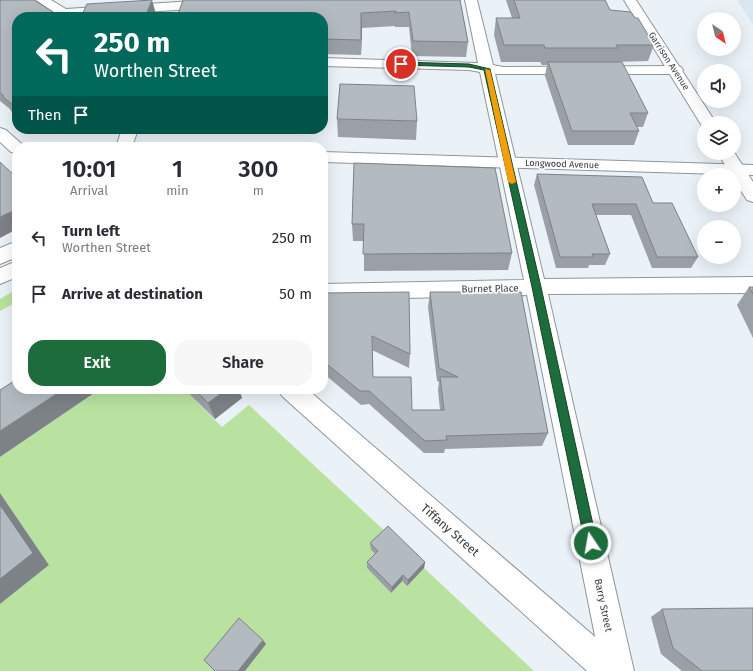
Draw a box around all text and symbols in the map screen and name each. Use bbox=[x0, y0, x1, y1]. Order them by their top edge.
north arrow bbox=[697, 12, 741, 56]
map controls bbox=[697, 12, 741, 264]
text: 250 m bbox=[94, 26, 170, 59]
icon: left bbox=[28, 28, 80, 80]
street label: Garrison Avenue bbox=[647, 30, 692, 92]
pin bbox=[384, 47, 418, 81]
icon: arrive bbox=[390, 53, 412, 75]
text: Worthen Street bbox=[94, 60, 217, 82]
button: sound bbox=[697, 64, 741, 108]
icon: arrive bbox=[70, 104, 92, 126]
text: Then bbox=[28, 106, 62, 124]
button: layers bbox=[697, 116, 741, 160]
text: 10:01 bbox=[62, 155, 117, 183]
text: 1 bbox=[172, 155, 183, 183]
text: 300 bbox=[238, 155, 278, 183]
street label: Longwood Avenue bbox=[525, 158, 599, 170]
button: + bbox=[697, 168, 741, 212]
text: Arrival bbox=[70, 183, 108, 198]
text: min bbox=[166, 183, 189, 198]
text: m bbox=[253, 183, 264, 198]
button: − bbox=[697, 220, 741, 264]
text: Turn left bbox=[62, 222, 120, 240]
icon: left bbox=[28, 227, 50, 249]
text: 250 m bbox=[272, 229, 312, 247]
text: Worthen Street bbox=[62, 240, 151, 255]
street label: Burnet Place bbox=[461, 282, 519, 295]
icon: arrive bbox=[28, 283, 50, 305]
text: Arrive at destination bbox=[62, 285, 203, 303]
text: 50 m bbox=[279, 285, 312, 303]
button: Exit bbox=[28, 340, 166, 386]
button: Share bbox=[174, 340, 312, 386]
street label: Tiffany Street bbox=[418, 501, 482, 559]
position arrow bbox=[570, 522, 612, 564]
street label: Barry Street bbox=[592, 578, 615, 633]

